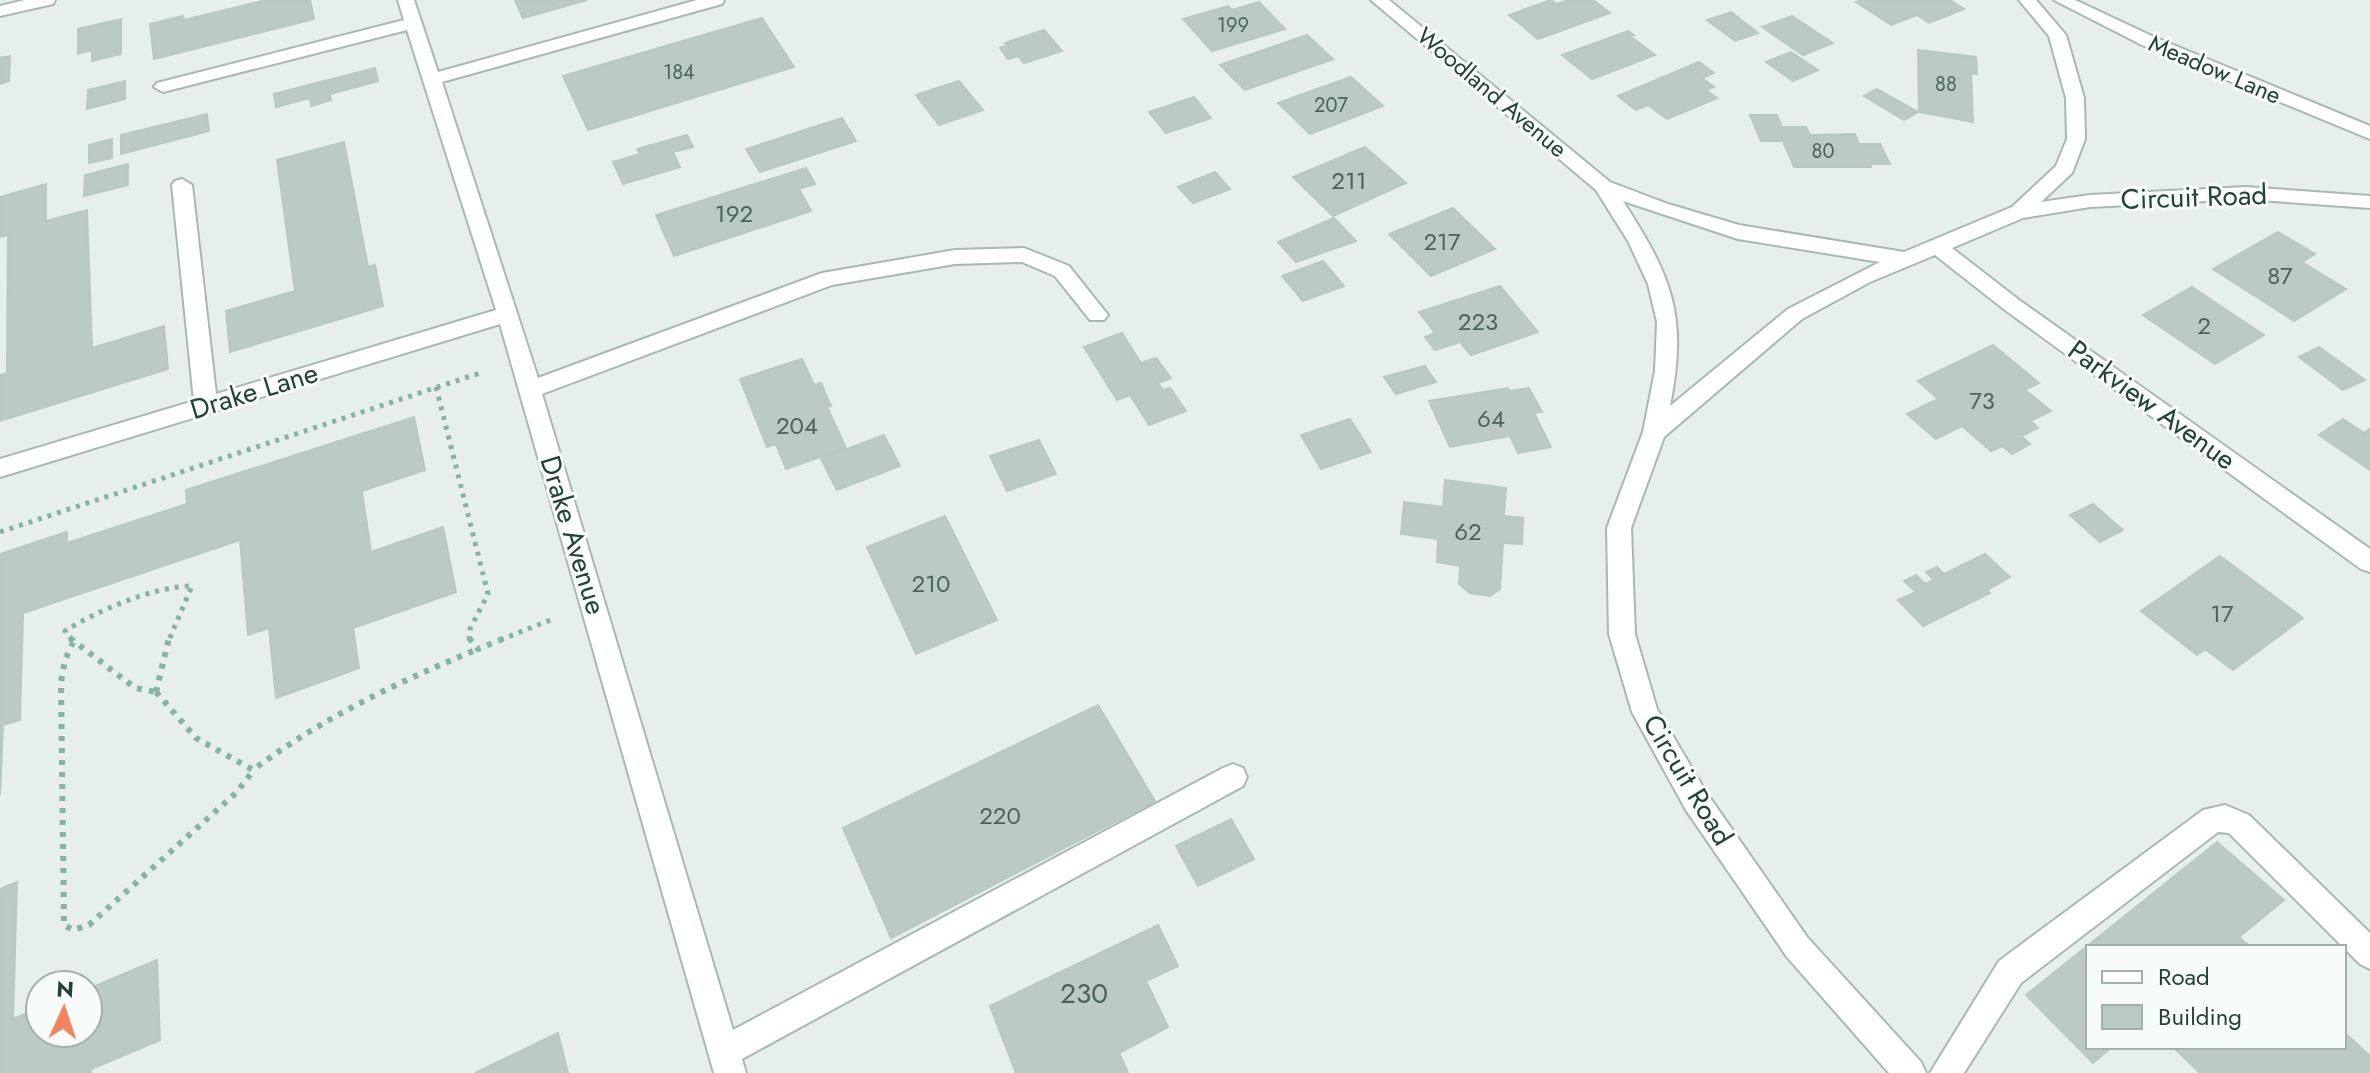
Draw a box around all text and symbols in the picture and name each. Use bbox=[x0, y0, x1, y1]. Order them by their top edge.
house number: 199 bbox=[1217, 11, 1249, 40]
street label: Woodland Avenue bbox=[1409, 18, 1575, 166]
street label: Meadow Lane bbox=[2143, 25, 2287, 113]
house number: 184 bbox=[663, 58, 695, 87]
house number: 88 bbox=[1935, 70, 1957, 99]
house number: 207 bbox=[1314, 91, 1348, 120]
house number: 80 bbox=[1812, 137, 1834, 166]
house number: 211 bbox=[1331, 163, 1367, 198]
street label: Circuit Road bbox=[2120, 174, 2268, 220]
house number: 192 bbox=[715, 196, 753, 231]
house number: 217 bbox=[1423, 224, 1461, 259]
house number: 87 bbox=[2267, 258, 2293, 293]
house number: 223 bbox=[1458, 304, 1498, 339]
house number: 2 bbox=[2197, 308, 2211, 343]
street label: Parkview Avenue bbox=[2060, 330, 2244, 480]
street label: Drake Lane bbox=[185, 352, 323, 430]
house number: 73 bbox=[1969, 383, 1995, 418]
house number: 64 bbox=[1477, 401, 1505, 436]
house number: 204 bbox=[776, 408, 818, 443]
street label: Drake Avenue bbox=[529, 451, 617, 619]
house number: 62 bbox=[1454, 514, 1482, 549]
house number: 210 bbox=[912, 566, 950, 601]
house number: 17 bbox=[2210, 596, 2234, 631]
street label: Circuit Road bbox=[1633, 707, 1743, 853]
house number: 220 bbox=[979, 798, 1021, 833]
legend bbox=[2086, 945, 2346, 1049]
text: Road bbox=[2158, 959, 2210, 994]
north arrow bbox=[24, 969, 104, 1049]
text: N bbox=[55, 973, 75, 1005]
house number: 230 bbox=[1060, 973, 1108, 1014]
text: Building bbox=[2158, 999, 2242, 1034]

